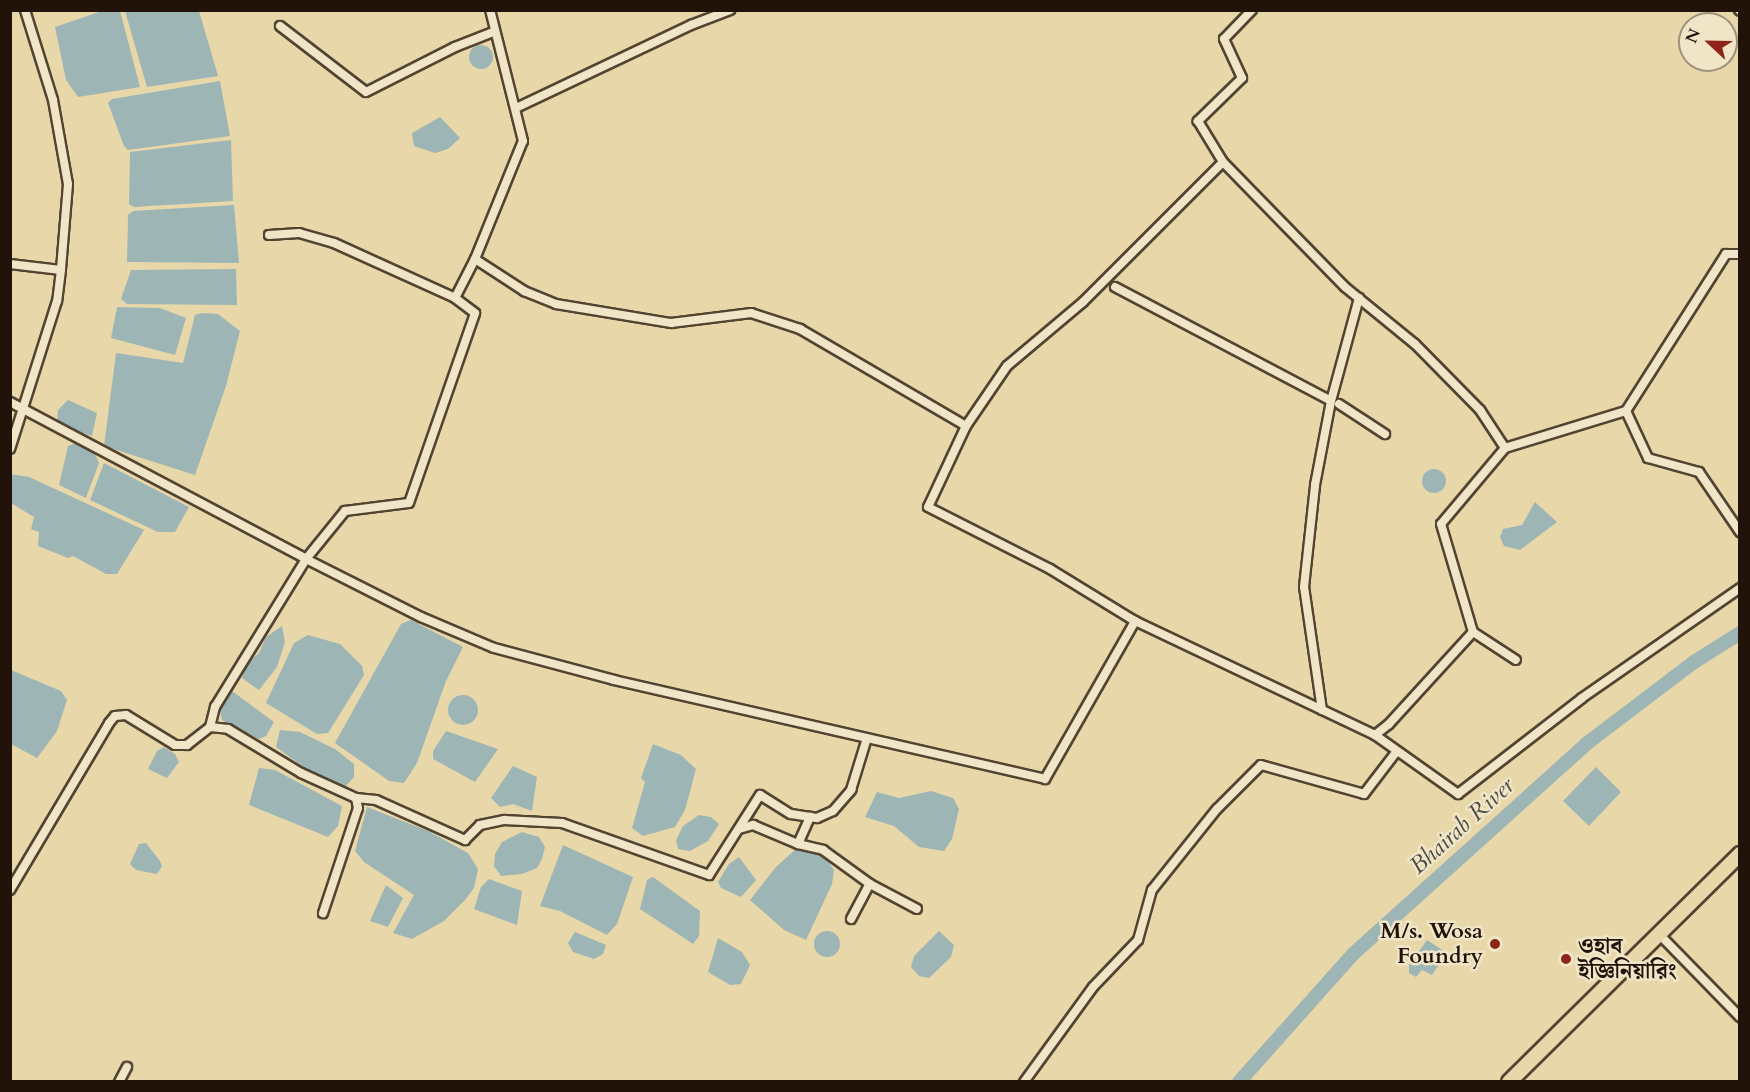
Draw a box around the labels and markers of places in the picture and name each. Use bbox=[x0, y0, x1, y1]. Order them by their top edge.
place label: M/s. Wosa Foundry bbox=[1380, 918, 1483, 969]
place label: ওহাব ইজ্ঞিনিয়ারিং bbox=[1578, 933, 1677, 984]
marker: M/s. Wosa Foundry bbox=[1488, 937, 1502, 951]
marker: ওহাব ইজ্ঞিনিয়ারিং bbox=[1559, 952, 1573, 966]

